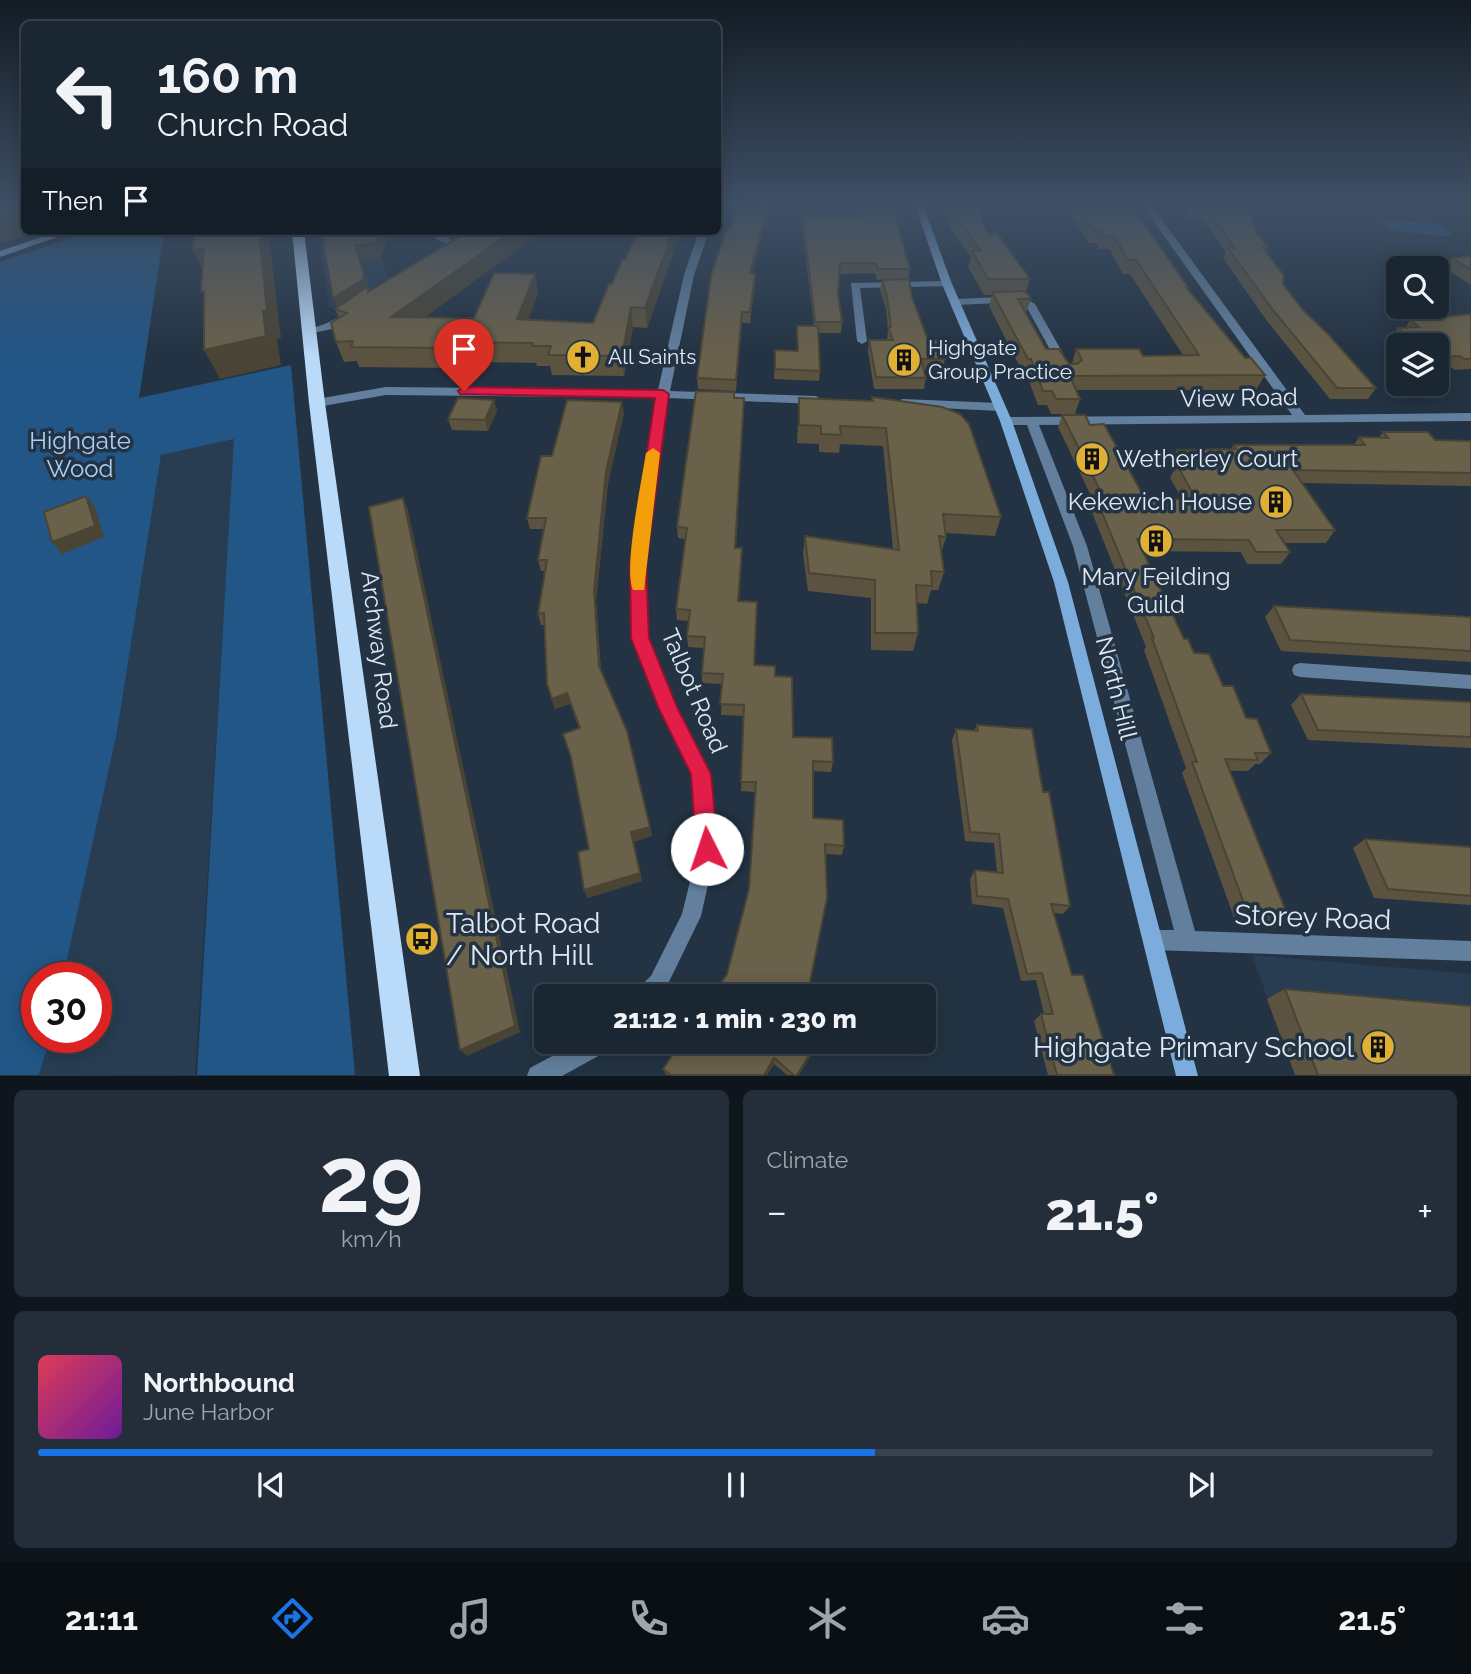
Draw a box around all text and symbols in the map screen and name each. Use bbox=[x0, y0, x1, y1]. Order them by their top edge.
text: 160 m bbox=[157, 47, 298, 104]
icon: left bbox=[42, 49, 133, 140]
text: Church Road bbox=[157, 106, 348, 143]
icon: arrive bbox=[117, 182, 155, 220]
text: Then bbox=[42, 186, 103, 216]
map controls bbox=[1386, 256, 1449, 396]
button: search bbox=[1386, 256, 1449, 319]
pin bbox=[434, 319, 494, 391]
icon: arrive bbox=[445, 330, 483, 368]
button: layers bbox=[1386, 333, 1449, 396]
place label: Highgate Group Practice bbox=[928, 335, 1072, 384]
church icon: All Saints bbox=[564, 338, 602, 376]
building icon: Highgate Group Practice bbox=[885, 341, 923, 379]
place label: All Saints bbox=[608, 344, 696, 369]
street label: View Road bbox=[1180, 382, 1298, 413]
park label: Highgate Wood bbox=[29, 426, 131, 483]
building icon: Wetherley Court bbox=[1073, 440, 1111, 478]
place label: Wetherley Court bbox=[1116, 444, 1298, 473]
building icon: Kekewich House bbox=[1257, 483, 1295, 521]
place label: Kekewich House bbox=[1068, 487, 1252, 516]
building icon: Mary Feilding Guild bbox=[1137, 522, 1175, 560]
place label: Mary Feilding Guild bbox=[1081, 562, 1231, 619]
street label: Archway Road bbox=[355, 569, 404, 731]
street label: Talbot Road bbox=[655, 624, 734, 757]
street label: North Hill bbox=[1090, 633, 1143, 743]
position arrow bbox=[670, 812, 744, 886]
street label: Storey Road bbox=[1234, 898, 1392, 937]
place label: Talbot Road / North Hill bbox=[446, 907, 600, 972]
bus stop icon: Talbot Road / North Hill bbox=[403, 920, 441, 958]
speed limit sign: 30 bbox=[21, 962, 112, 1053]
text: 21:12 · 1 min · 230 m bbox=[613, 1004, 857, 1034]
building icon: Highgate Primary School bbox=[1359, 1028, 1397, 1066]
place label: Highgate Primary School bbox=[1033, 1031, 1354, 1064]
text: 29 bbox=[319, 1126, 424, 1233]
text: Climate bbox=[767, 1146, 848, 1173]
text: 21.5° bbox=[1045, 1181, 1159, 1242]
text: − bbox=[767, 1189, 787, 1234]
text: + bbox=[1417, 1189, 1433, 1234]
text: km/h bbox=[341, 1225, 402, 1252]
text: Northbound bbox=[143, 1368, 295, 1398]
text: June Harbor bbox=[143, 1398, 274, 1425]
icon: previous bbox=[252, 1466, 290, 1504]
icon: pause bbox=[717, 1466, 755, 1504]
icon: next bbox=[1182, 1466, 1220, 1504]
icon: directions bbox=[268, 1594, 317, 1643]
icon: music bbox=[446, 1594, 495, 1643]
icon: phone bbox=[624, 1594, 673, 1643]
icon: climate bbox=[803, 1594, 852, 1643]
icon: car bbox=[981, 1594, 1030, 1643]
icon: filters bbox=[1160, 1594, 1209, 1643]
text: 21:11 bbox=[65, 1600, 138, 1637]
text: 21.5° bbox=[1338, 1600, 1406, 1637]

